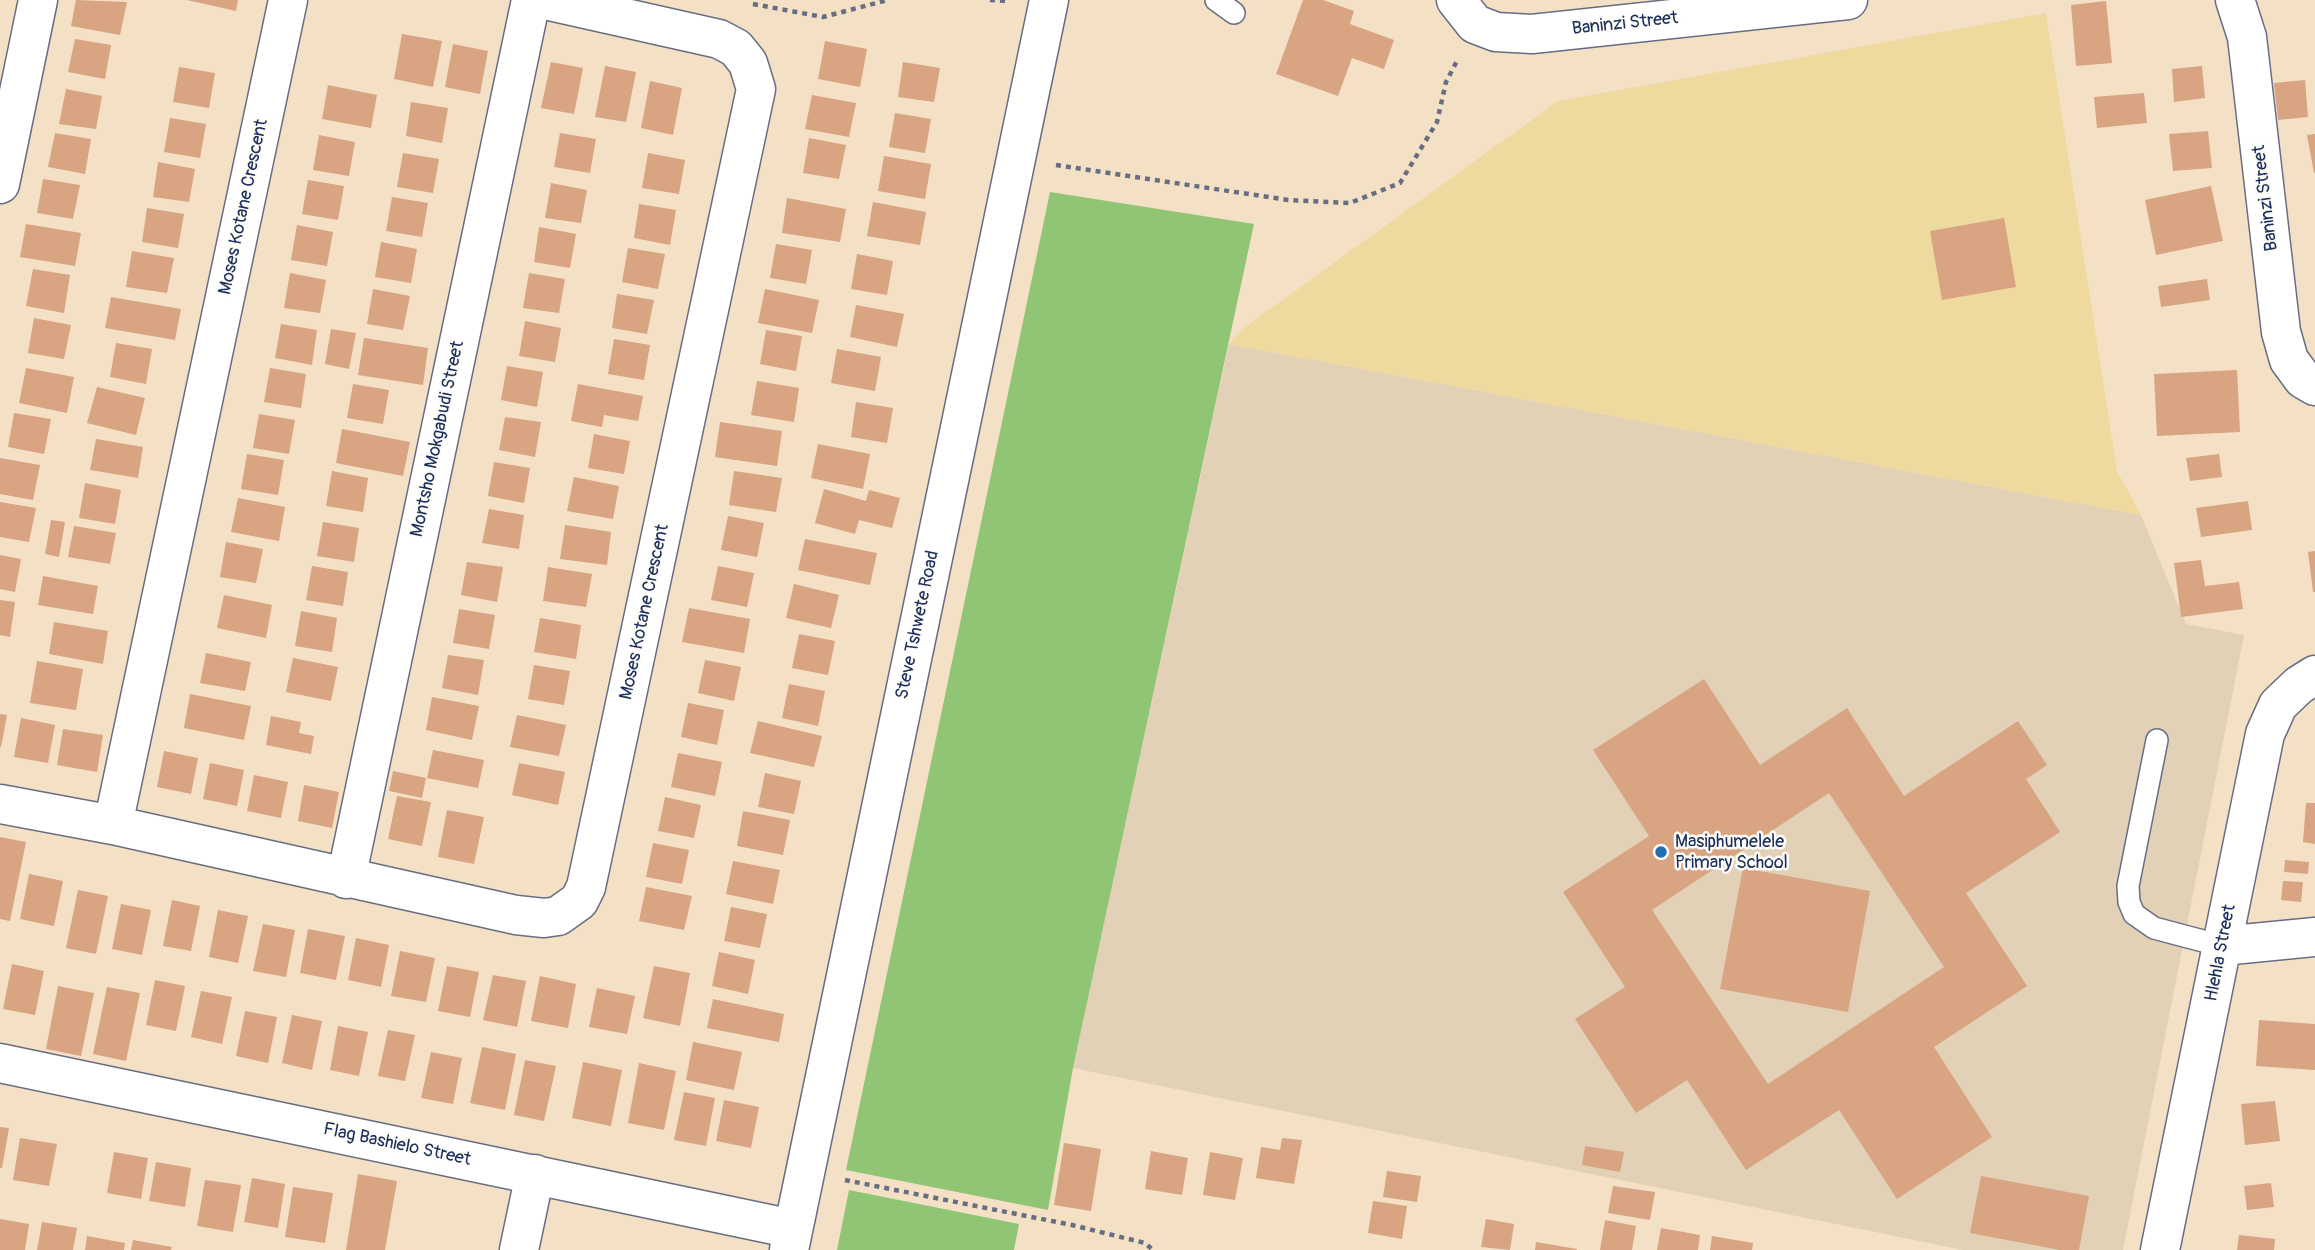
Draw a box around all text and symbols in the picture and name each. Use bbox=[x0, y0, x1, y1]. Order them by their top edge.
street label: Baninzi Street bbox=[1571, 8, 1679, 40]
street label: Moses Kotane Crescent bbox=[215, 117, 273, 297]
street label: Baninzi Street bbox=[2249, 144, 2283, 252]
street label: Montsho Mokgabudi Street bbox=[407, 339, 469, 539]
street label: Moses Kotane Crescent bbox=[616, 522, 674, 702]
street label: Steve Tshwete Road bbox=[892, 549, 944, 701]
place label: Masiphumelele Primary School bbox=[1675, 831, 1788, 874]
marker: Masiphumelele Primary School bbox=[1653, 844, 1669, 860]
street label: Hlehla Street bbox=[2201, 903, 2241, 1003]
street label: Flag Bashielo Street bbox=[321, 1119, 473, 1171]

